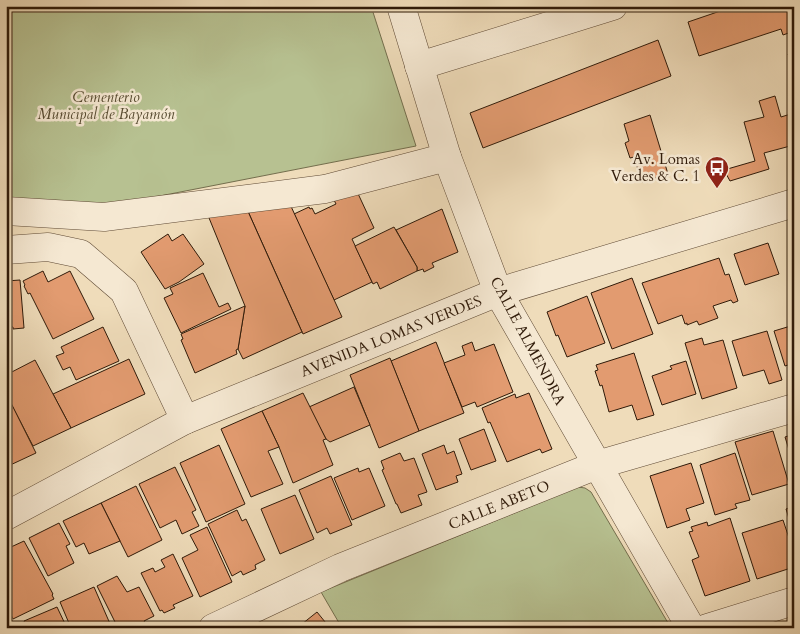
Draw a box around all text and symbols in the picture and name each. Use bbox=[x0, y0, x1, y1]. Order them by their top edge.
park label: Cementerio Municipal de Bayamón bbox=[37, 87, 175, 124]
place label: Av. Lomas Verdes & C. 1 bbox=[611, 149, 700, 186]
bus stop icon: Av. Lomas Verdes & C. 1 bbox=[704, 155, 730, 189]
street label: CALLE ALMENDRA bbox=[486, 273, 570, 409]
street label: AVENIDA LOMAS VERDES bbox=[297, 290, 485, 382]
street label: CALLE ABETO bbox=[445, 476, 553, 534]

